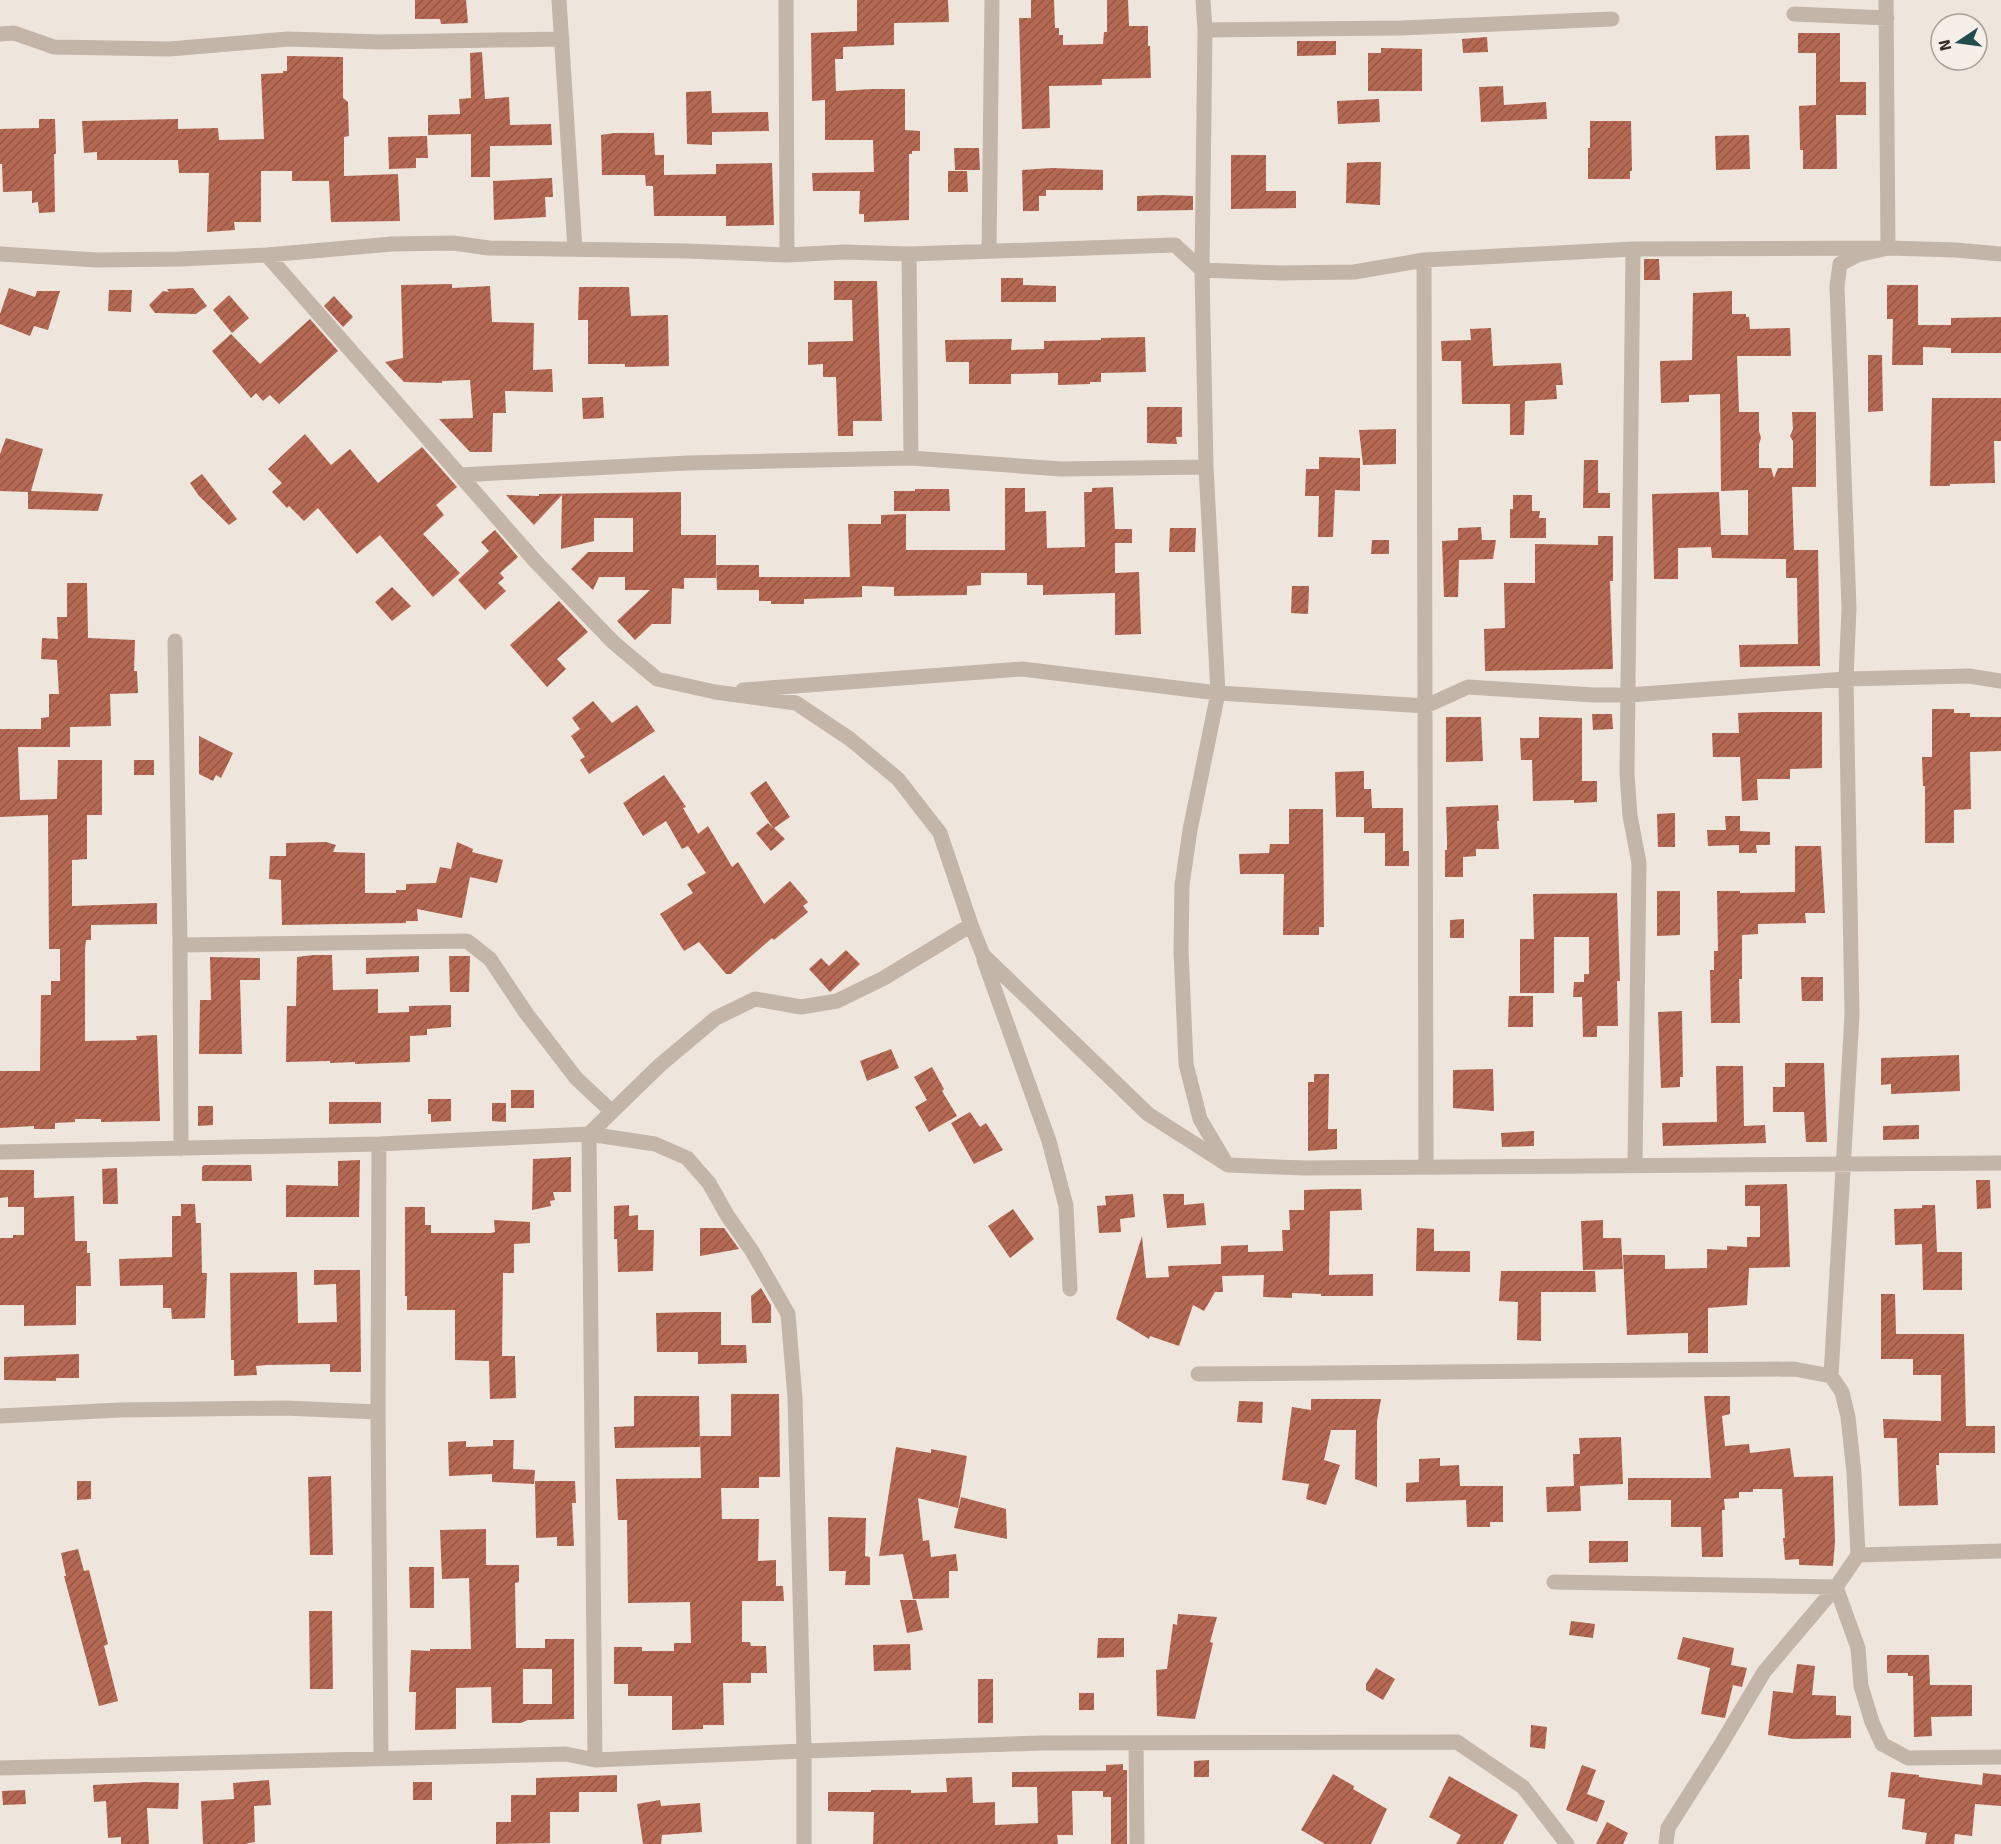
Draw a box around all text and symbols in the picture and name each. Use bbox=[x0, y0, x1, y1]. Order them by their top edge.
north arrow bbox=[1929, 12, 1989, 72]
text: N bbox=[1934, 37, 1956, 53]

